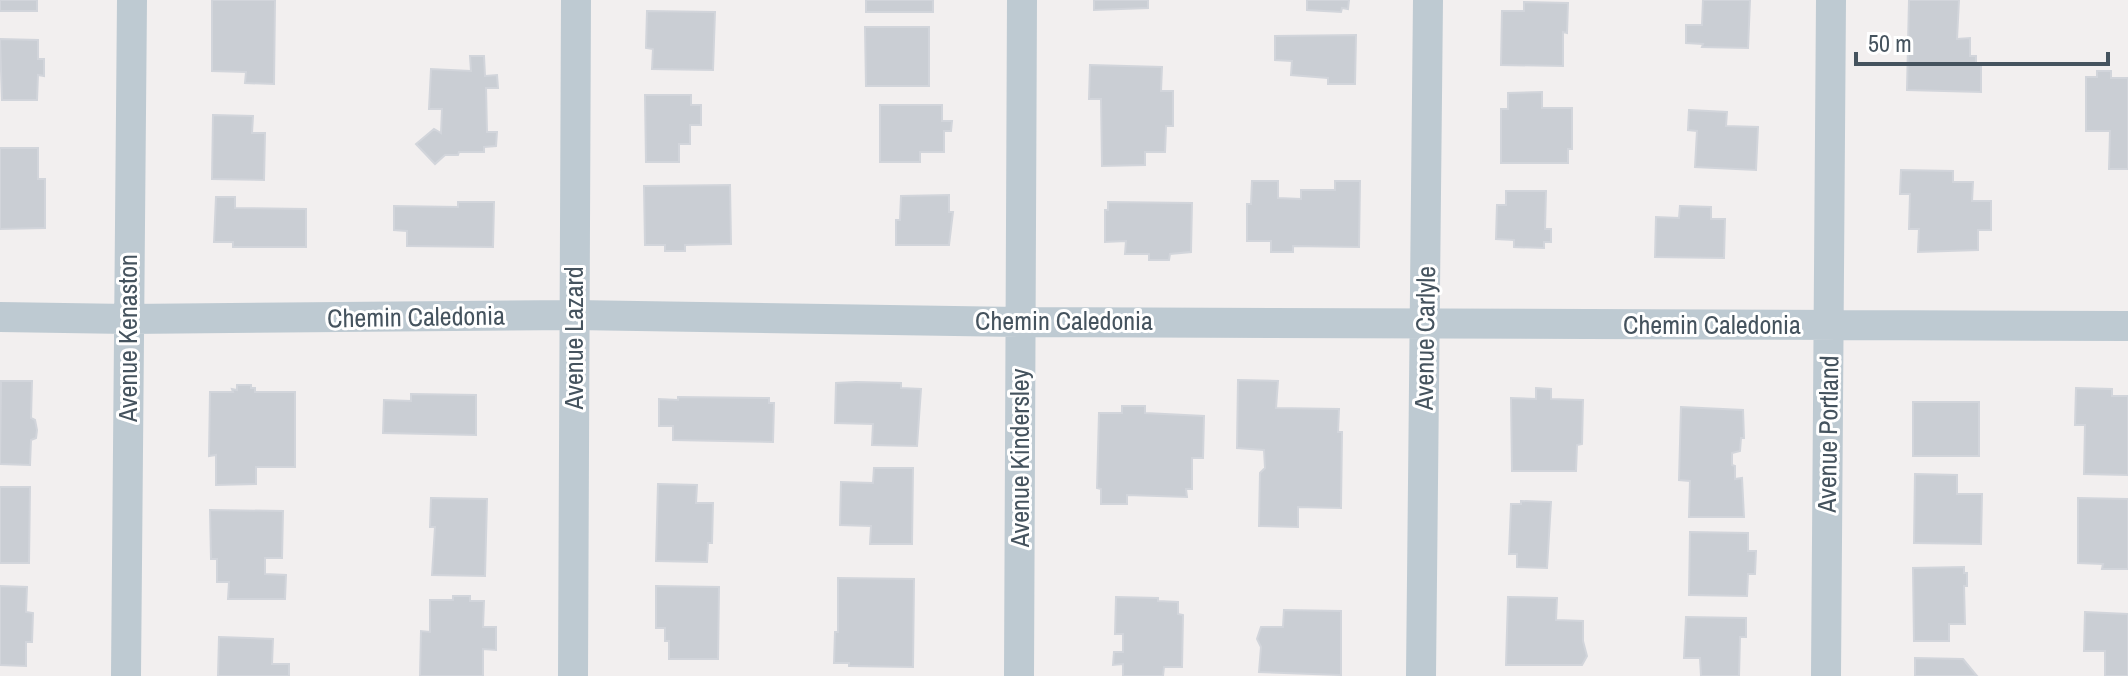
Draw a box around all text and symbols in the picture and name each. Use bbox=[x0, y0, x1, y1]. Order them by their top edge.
scale bar bbox=[1856, 16, 2108, 66]
text: 50 m bbox=[1868, 27, 1912, 59]
street label: Avenue Kenaston bbox=[110, 254, 145, 423]
street label: Avenue Lazard bbox=[556, 266, 591, 411]
street label: Avenue Carlyle bbox=[1406, 266, 1443, 411]
street label: Chemin Caledonia bbox=[327, 297, 505, 336]
street label: Chemin Caledonia bbox=[975, 303, 1153, 338]
street label: Chemin Caledonia bbox=[1623, 307, 1801, 342]
street label: Avenue Portland bbox=[1809, 355, 1846, 514]
street label: Avenue Kindersley bbox=[1002, 368, 1037, 548]

